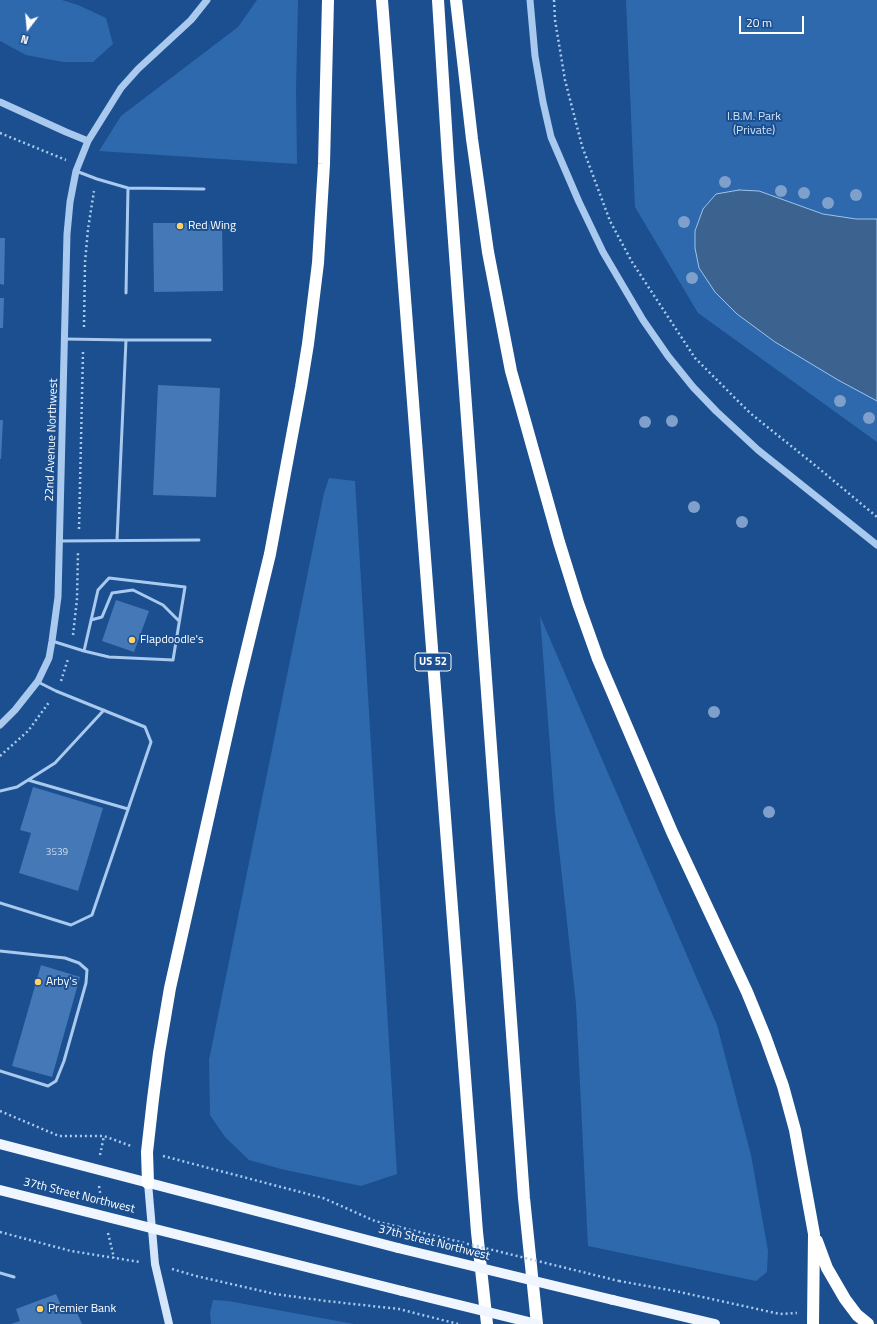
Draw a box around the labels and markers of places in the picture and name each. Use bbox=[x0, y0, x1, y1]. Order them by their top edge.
place label: Red Wing bbox=[188, 219, 236, 233]
marker: Red Wing bbox=[175, 221, 185, 231]
place label: Flapdoodle's bbox=[140, 633, 203, 647]
marker: Flapdoodle's bbox=[127, 635, 137, 645]
place label: Arby's bbox=[46, 975, 77, 989]
marker: Arby's bbox=[33, 977, 43, 987]
place label: Premier Bank bbox=[48, 1302, 116, 1316]
marker: Premier Bank bbox=[35, 1304, 45, 1314]

